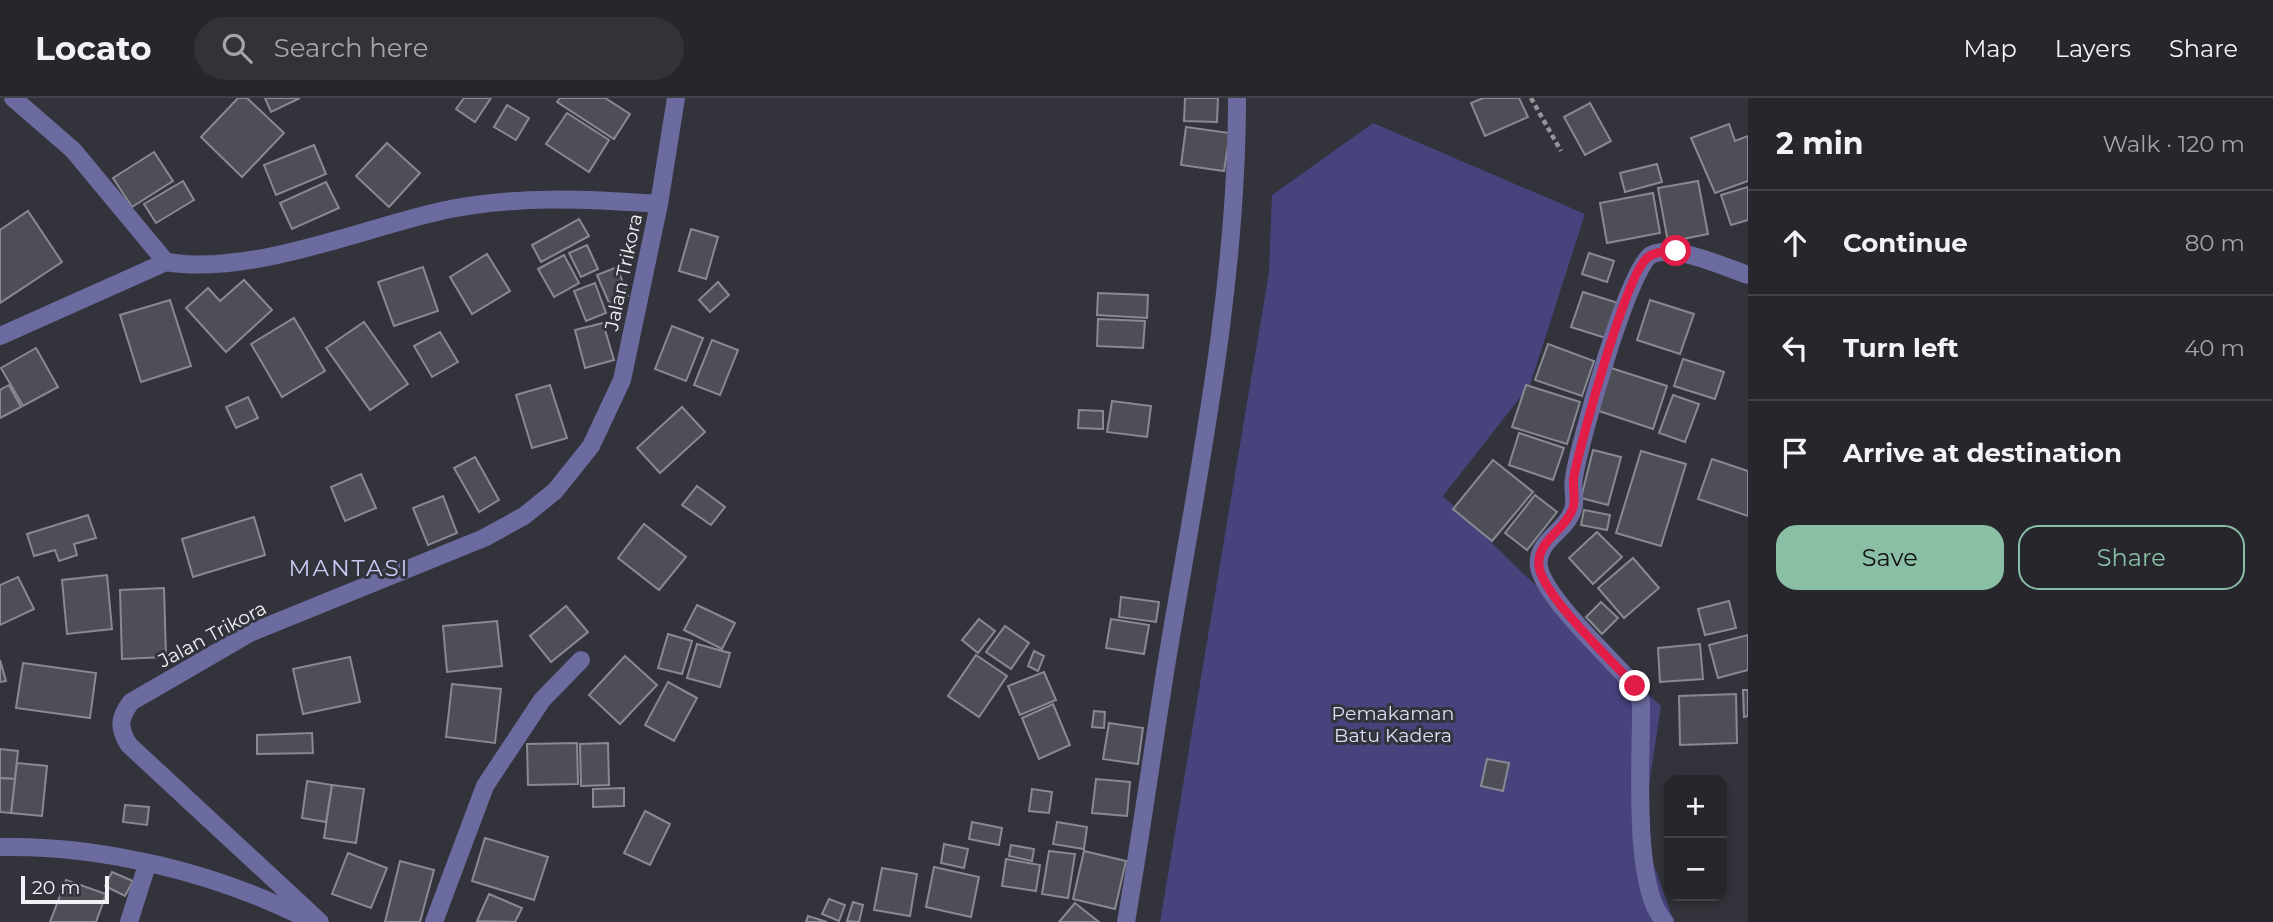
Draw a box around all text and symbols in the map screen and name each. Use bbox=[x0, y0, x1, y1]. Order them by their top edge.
search box bbox=[194, 17, 684, 80]
text: Locato bbox=[35, 28, 152, 68]
icon: search bbox=[218, 29, 256, 67]
text: Search here bbox=[274, 32, 428, 64]
text: Map bbox=[1963, 34, 2017, 63]
text: Layers bbox=[2055, 34, 2131, 63]
text: Share bbox=[2169, 34, 2238, 63]
text: 2 min bbox=[1776, 125, 1863, 162]
text: Walk · 120 m bbox=[2102, 130, 2245, 158]
street label: Jalan Trikora bbox=[600, 211, 647, 334]
icon: ahead bbox=[1776, 224, 1814, 262]
text: Continue bbox=[1843, 227, 1968, 259]
text: 80 m bbox=[2185, 229, 2245, 257]
route start bbox=[1660, 235, 1691, 266]
icon: left bbox=[1776, 329, 1814, 367]
text: Turn left bbox=[1843, 332, 1959, 364]
text: 40 m bbox=[2184, 334, 2245, 362]
icon: arrive bbox=[1776, 434, 1814, 472]
text: Arrive at destination bbox=[1843, 437, 2122, 469]
button: Save bbox=[1776, 525, 2004, 590]
button: Share bbox=[2018, 525, 2245, 590]
district label: MANTASI bbox=[288, 554, 410, 582]
street label: Jalan Trikora bbox=[153, 596, 270, 673]
route end bbox=[1619, 670, 1650, 701]
park label: Pemakaman Batu Kadera bbox=[1332, 702, 1454, 747]
map controls bbox=[1664, 775, 1727, 901]
button: + bbox=[1664, 775, 1727, 838]
button: − bbox=[1664, 838, 1727, 901]
scale bar bbox=[21, 873, 108, 905]
text: 20 m bbox=[32, 876, 80, 899]

